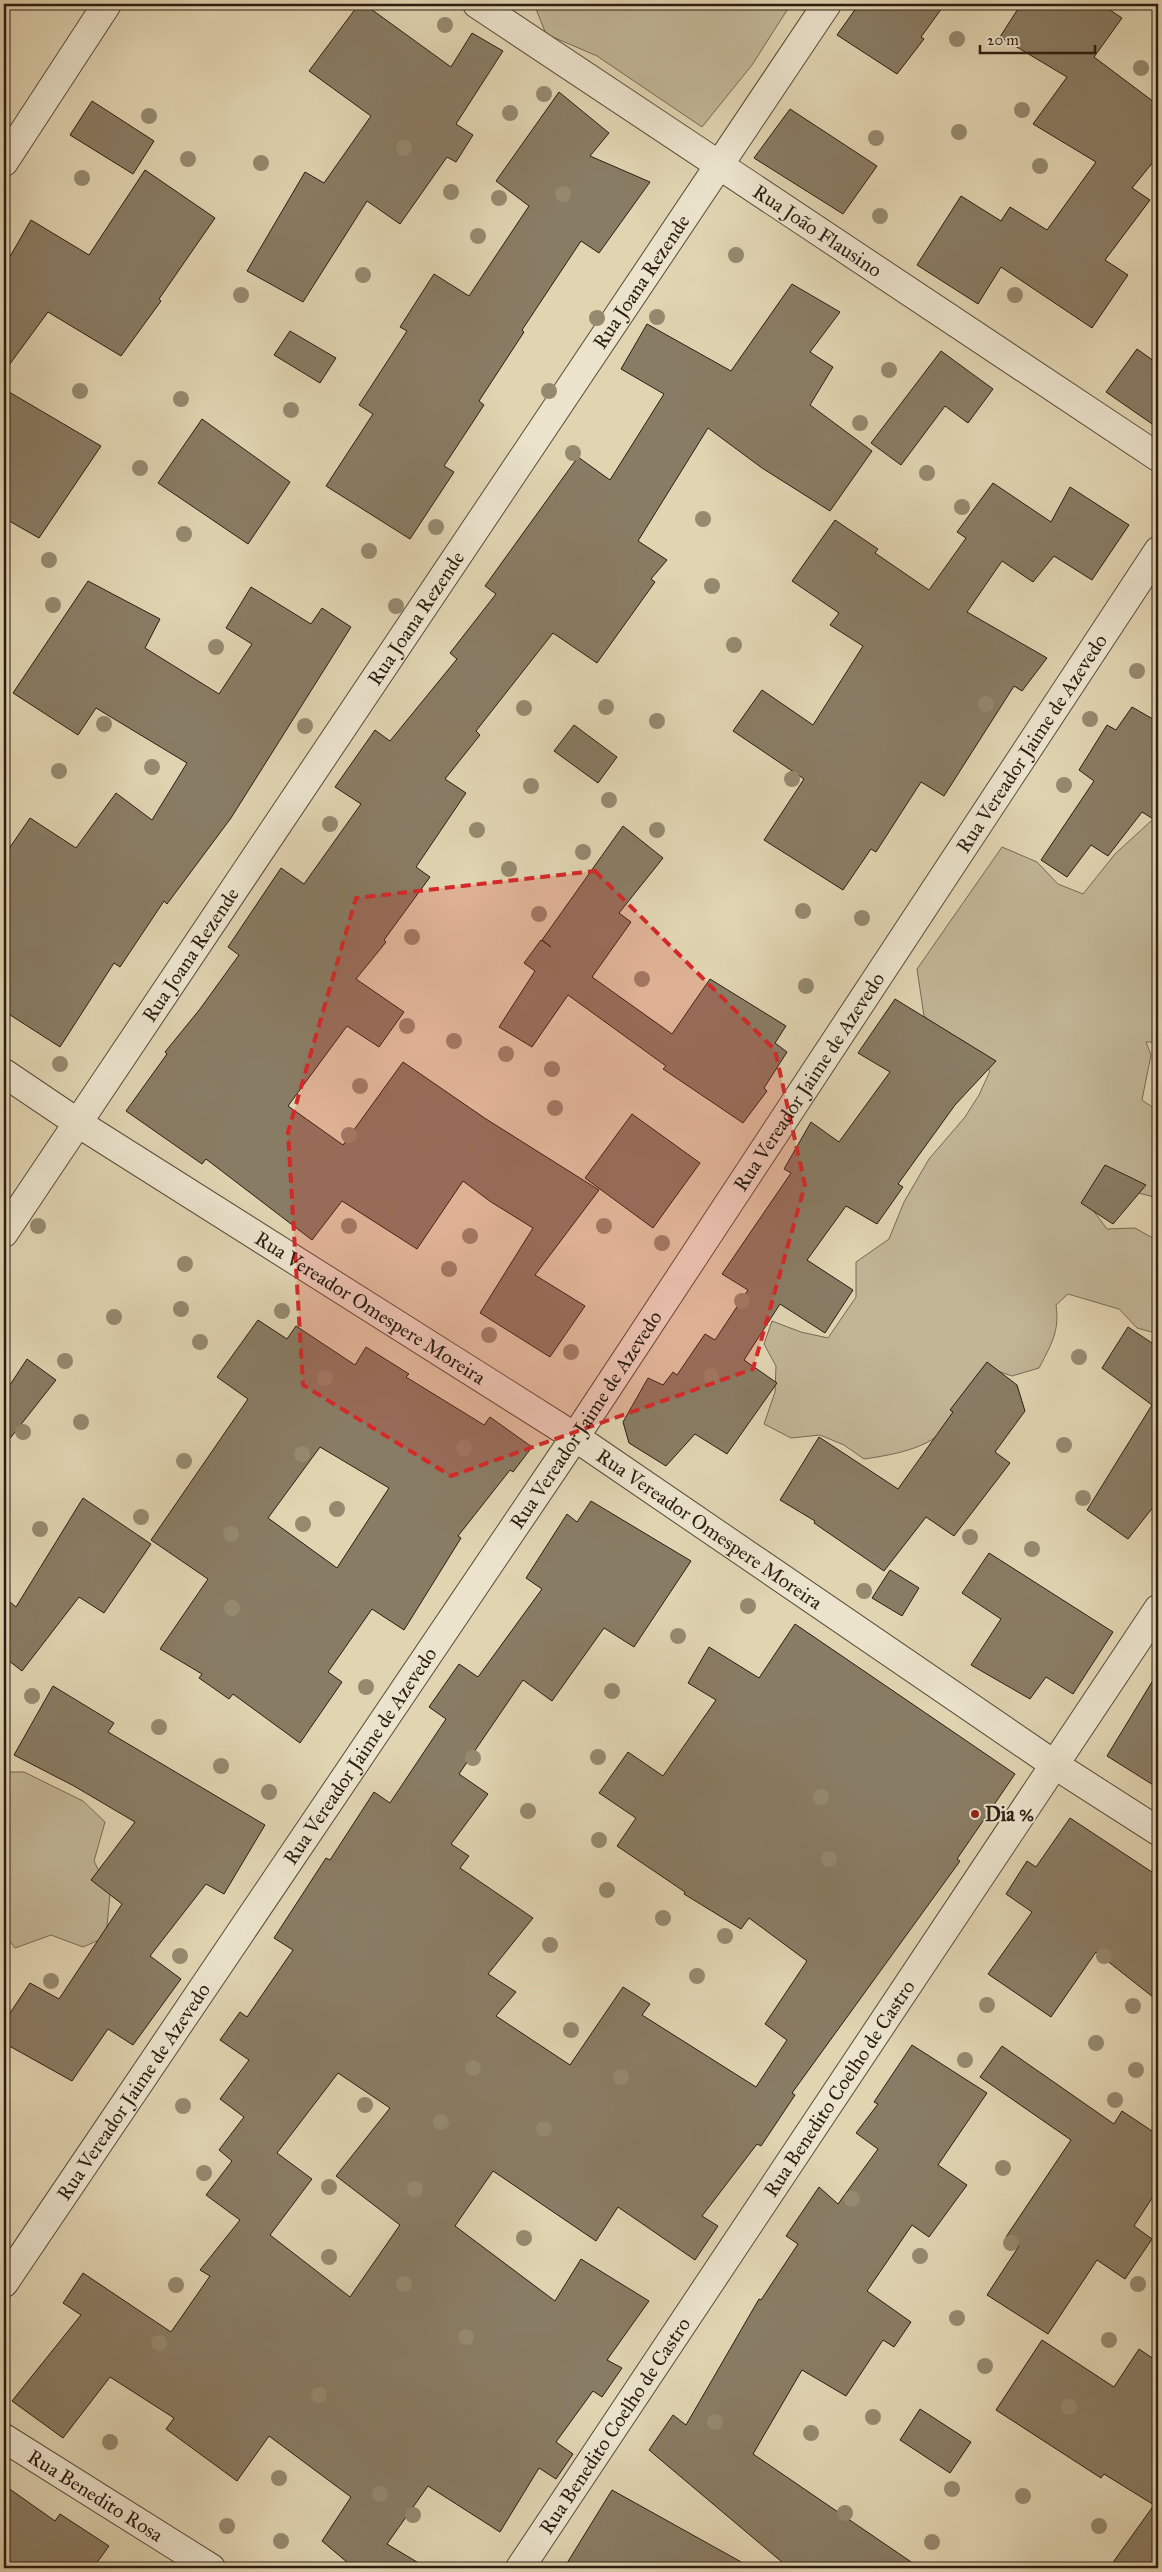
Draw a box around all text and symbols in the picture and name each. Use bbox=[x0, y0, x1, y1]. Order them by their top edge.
scale bar bbox=[980, 22, 1094, 54]
text: 20 m bbox=[987, 31, 1019, 49]
street label: Rua João Flausino bbox=[749, 179, 887, 282]
street label: Rua Joana Rezende bbox=[588, 210, 695, 353]
street label: Rua Joana Rezende bbox=[362, 546, 469, 690]
street label: Rua Vereador Jaime de Azevedo bbox=[951, 629, 1112, 857]
street label: Rua Joana Rezende bbox=[137, 883, 244, 1026]
street label: Rua Vereador Jaime de Azevedo bbox=[728, 968, 889, 1196]
street label: Rua Vereador Omespere Moreira bbox=[251, 1226, 490, 1390]
street label: Rua Vereador Jaime de Azevedo bbox=[505, 1306, 667, 1533]
street label: Rua Vereador Omespere Moreira bbox=[592, 1443, 827, 1615]
street label: Rua Vereador Jaime de Azevedo bbox=[278, 1643, 442, 1869]
place label: Dia % bbox=[985, 1802, 1034, 1826]
marker: Dia % bbox=[969, 1808, 981, 1820]
street label: Rua Benedito Coelho de Castro bbox=[758, 1976, 920, 2201]
street label: Rua Vereador Jaime de Azevedo bbox=[51, 1978, 215, 2205]
street label: Rua Benedito Coelho de Castro bbox=[534, 2313, 695, 2539]
street label: Rua Benedito Rosa bbox=[23, 2444, 168, 2547]

